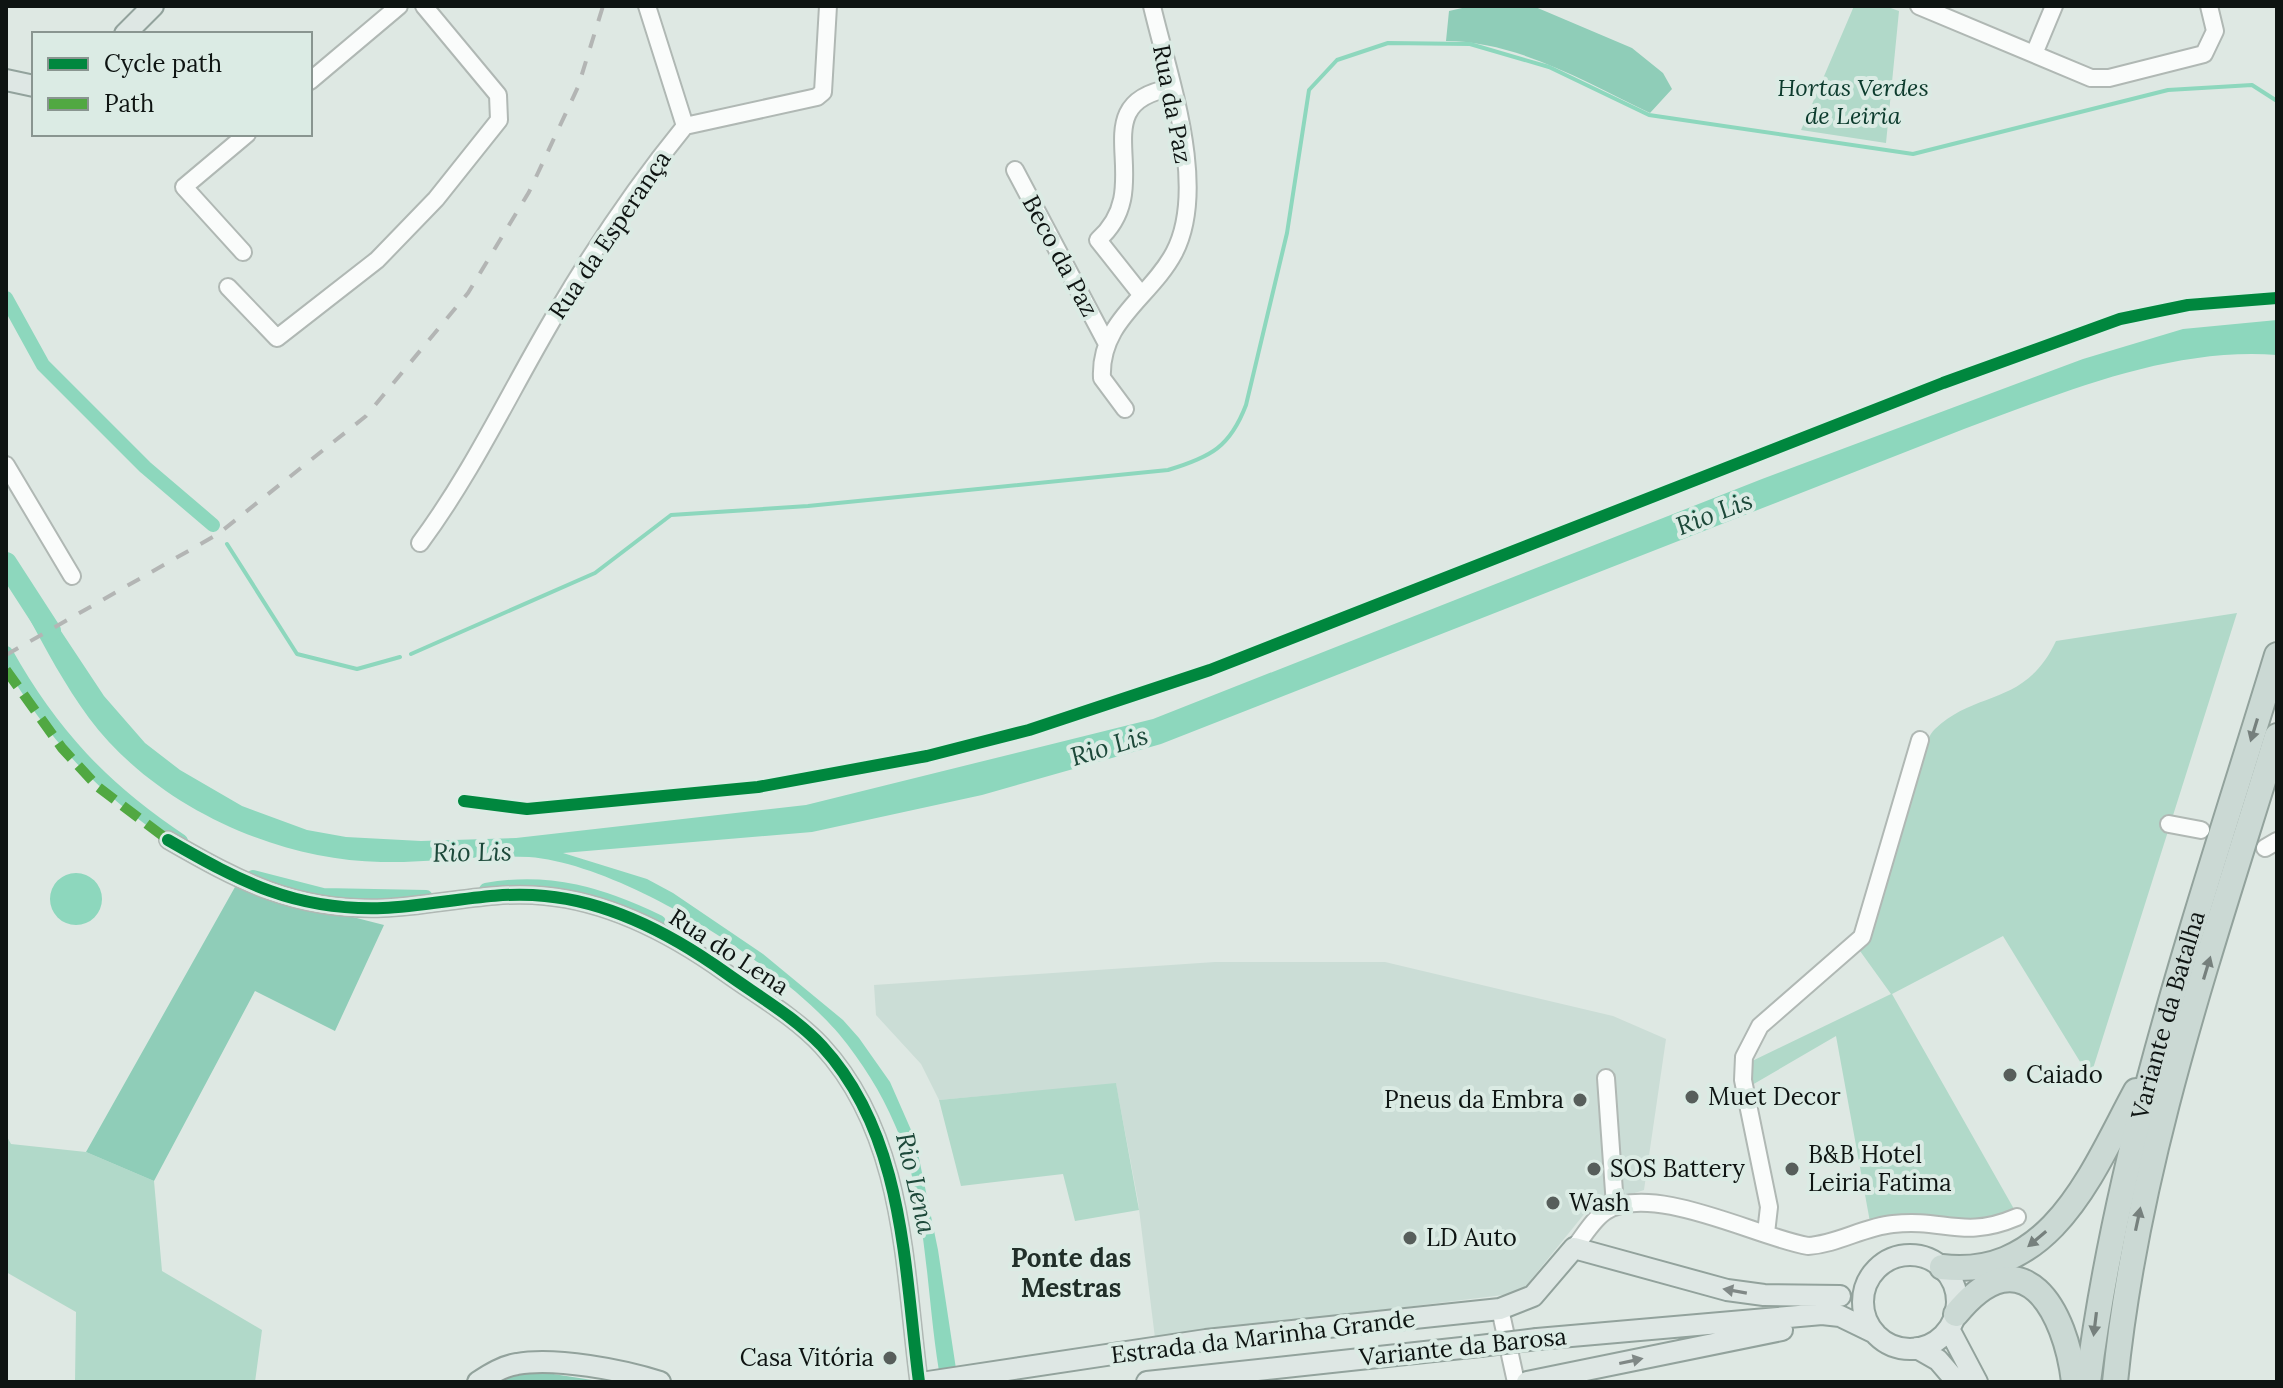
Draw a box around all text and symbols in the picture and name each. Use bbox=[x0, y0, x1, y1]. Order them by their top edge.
legend bbox=[32, 32, 312, 136]
street label: Rua da Paz bbox=[1146, 42, 1199, 166]
text: Cycle path bbox=[104, 48, 222, 79]
park label: Hortas Verdes de Leiria bbox=[1777, 72, 1929, 131]
text: Path bbox=[104, 88, 154, 119]
street label: Rua da Esperança bbox=[542, 144, 677, 325]
street label: Beco da Paz bbox=[1016, 190, 1105, 322]
water label: Rio Lis bbox=[1671, 483, 1757, 542]
water label: Rio Lis bbox=[1066, 718, 1152, 773]
one-way arrow bbox=[2247, 718, 2260, 742]
water label: Rio Lis bbox=[432, 834, 512, 869]
street label: Rua do Lena bbox=[664, 901, 795, 1002]
street label: Variante da Batalha bbox=[2123, 907, 2212, 1123]
one-way arrow bbox=[2201, 956, 2214, 980]
place label: Caiado bbox=[2026, 1059, 2103, 1090]
marker: Caiado bbox=[2001, 1066, 2019, 1084]
place label: Muet Decor bbox=[1708, 1081, 1841, 1112]
place label: Pneus da Embra bbox=[1384, 1084, 1564, 1115]
marker: Muet Decor bbox=[1683, 1088, 1701, 1106]
marker: Pneus da Embra bbox=[1571, 1091, 1589, 1109]
water label: Rio Lena bbox=[889, 1129, 944, 1237]
place label: B&B Hotel Leiria Fatima bbox=[1808, 1139, 1952, 1198]
place label: SOS Battery bbox=[1610, 1153, 1745, 1184]
marker: SOS Battery bbox=[1585, 1160, 1603, 1178]
marker: B&B Hotel Leiria Fatima bbox=[1783, 1160, 1801, 1178]
place label: Wash bbox=[1569, 1187, 1630, 1218]
marker: Wash bbox=[1544, 1194, 1562, 1212]
one-way arrow bbox=[2132, 1206, 2145, 1231]
place label: LD Auto bbox=[1426, 1222, 1517, 1253]
marker: LD Auto bbox=[1401, 1229, 1419, 1247]
one-way arrow bbox=[2028, 1230, 2048, 1247]
district label: Ponte das Mestras bbox=[1011, 1241, 1131, 1304]
one-way arrow bbox=[1722, 1285, 1747, 1297]
street label: Estrada da Marinha Grande bbox=[1109, 1302, 1417, 1371]
one-way arrow bbox=[2088, 1312, 2101, 1337]
street label: Variante da Barosa bbox=[1357, 1320, 1568, 1373]
place label: Casa Vitória bbox=[740, 1342, 874, 1373]
marker: Casa Vitória bbox=[881, 1349, 899, 1367]
one-way arrow bbox=[1619, 1354, 1644, 1367]

